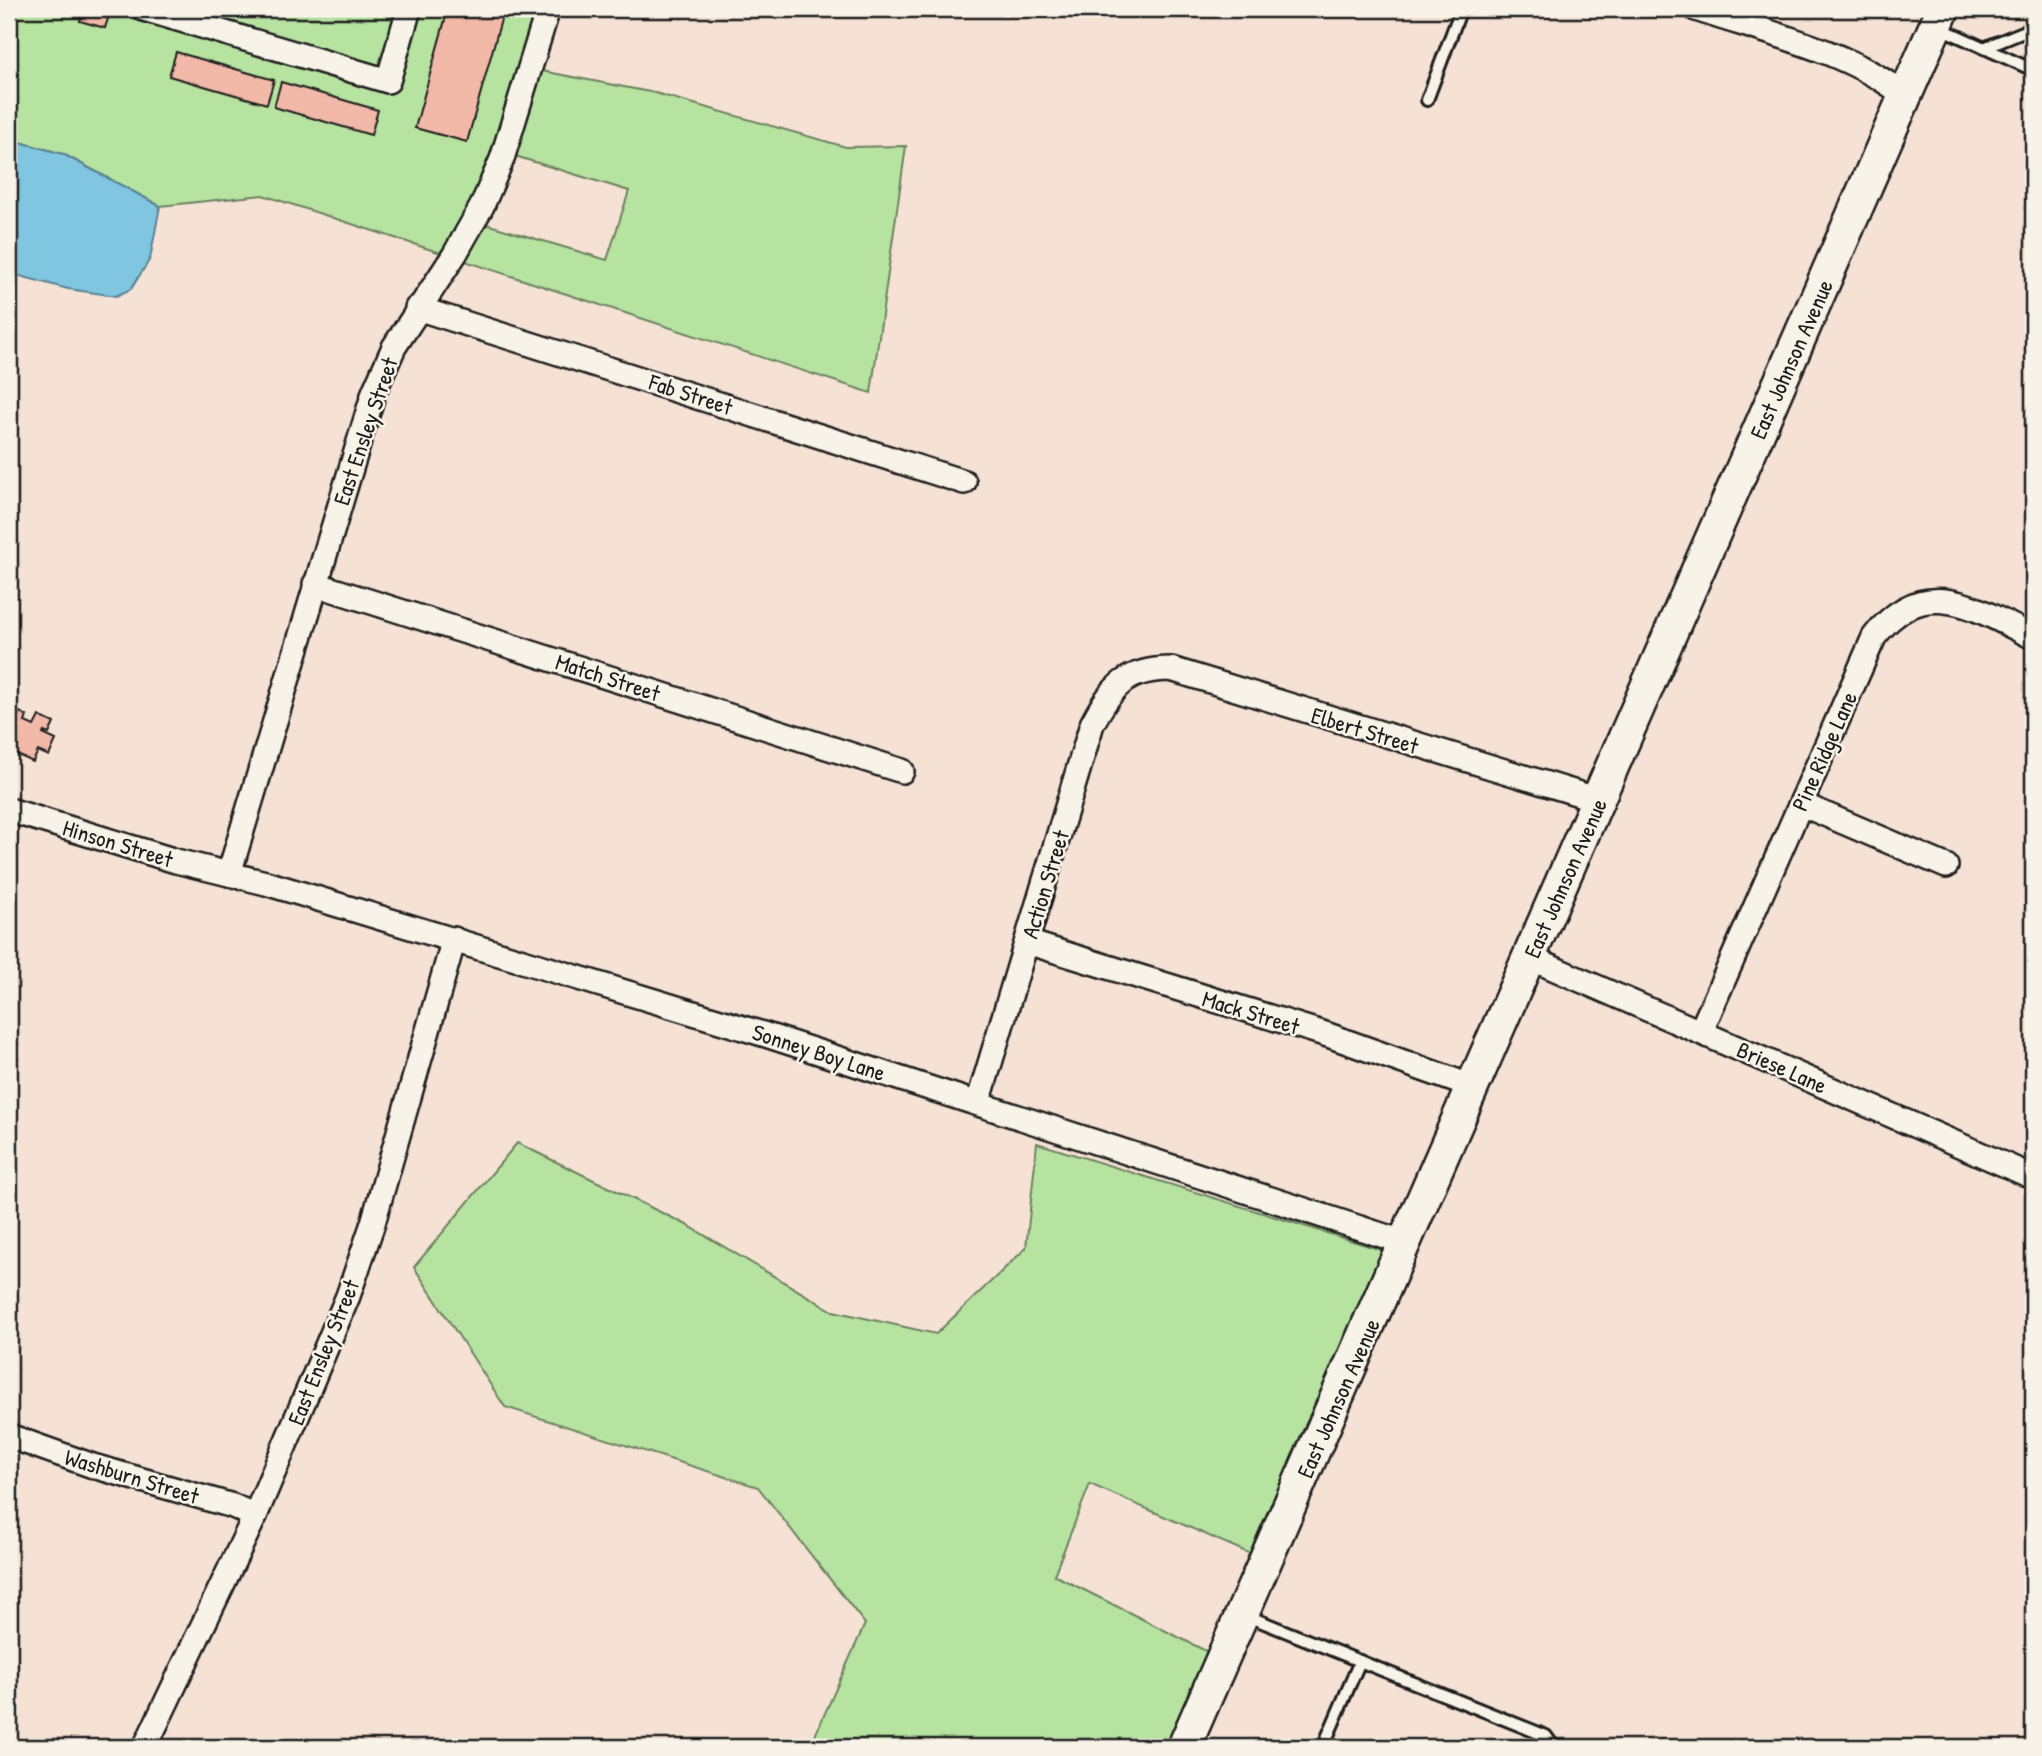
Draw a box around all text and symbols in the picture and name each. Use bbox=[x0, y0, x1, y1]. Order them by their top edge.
street label: East Johnson Avenue bbox=[1742, 274, 1840, 444]
street label: East Ensley Street bbox=[325, 352, 405, 509]
street label: Fab Street bbox=[644, 366, 738, 422]
street label: Match Street bbox=[552, 646, 665, 709]
street label: Pine Ridge Lane bbox=[1784, 686, 1864, 816]
street label: Elbert Street bbox=[1308, 699, 1423, 761]
street label: East Johnson Avenue bbox=[1516, 793, 1614, 963]
street label: Hinson Street bbox=[59, 812, 178, 875]
street label: Action Street bbox=[1014, 825, 1076, 942]
street label: Mack Street bbox=[1199, 983, 1304, 1042]
street label: Sonney Boy Lane bbox=[749, 1016, 889, 1088]
street label: Briese Lane bbox=[1732, 1033, 1832, 1101]
street label: East Ensley Street bbox=[280, 1274, 367, 1429]
street label: East Johnson Avenue bbox=[1289, 1313, 1387, 1483]
street label: Washburn Street bbox=[61, 1441, 204, 1511]

